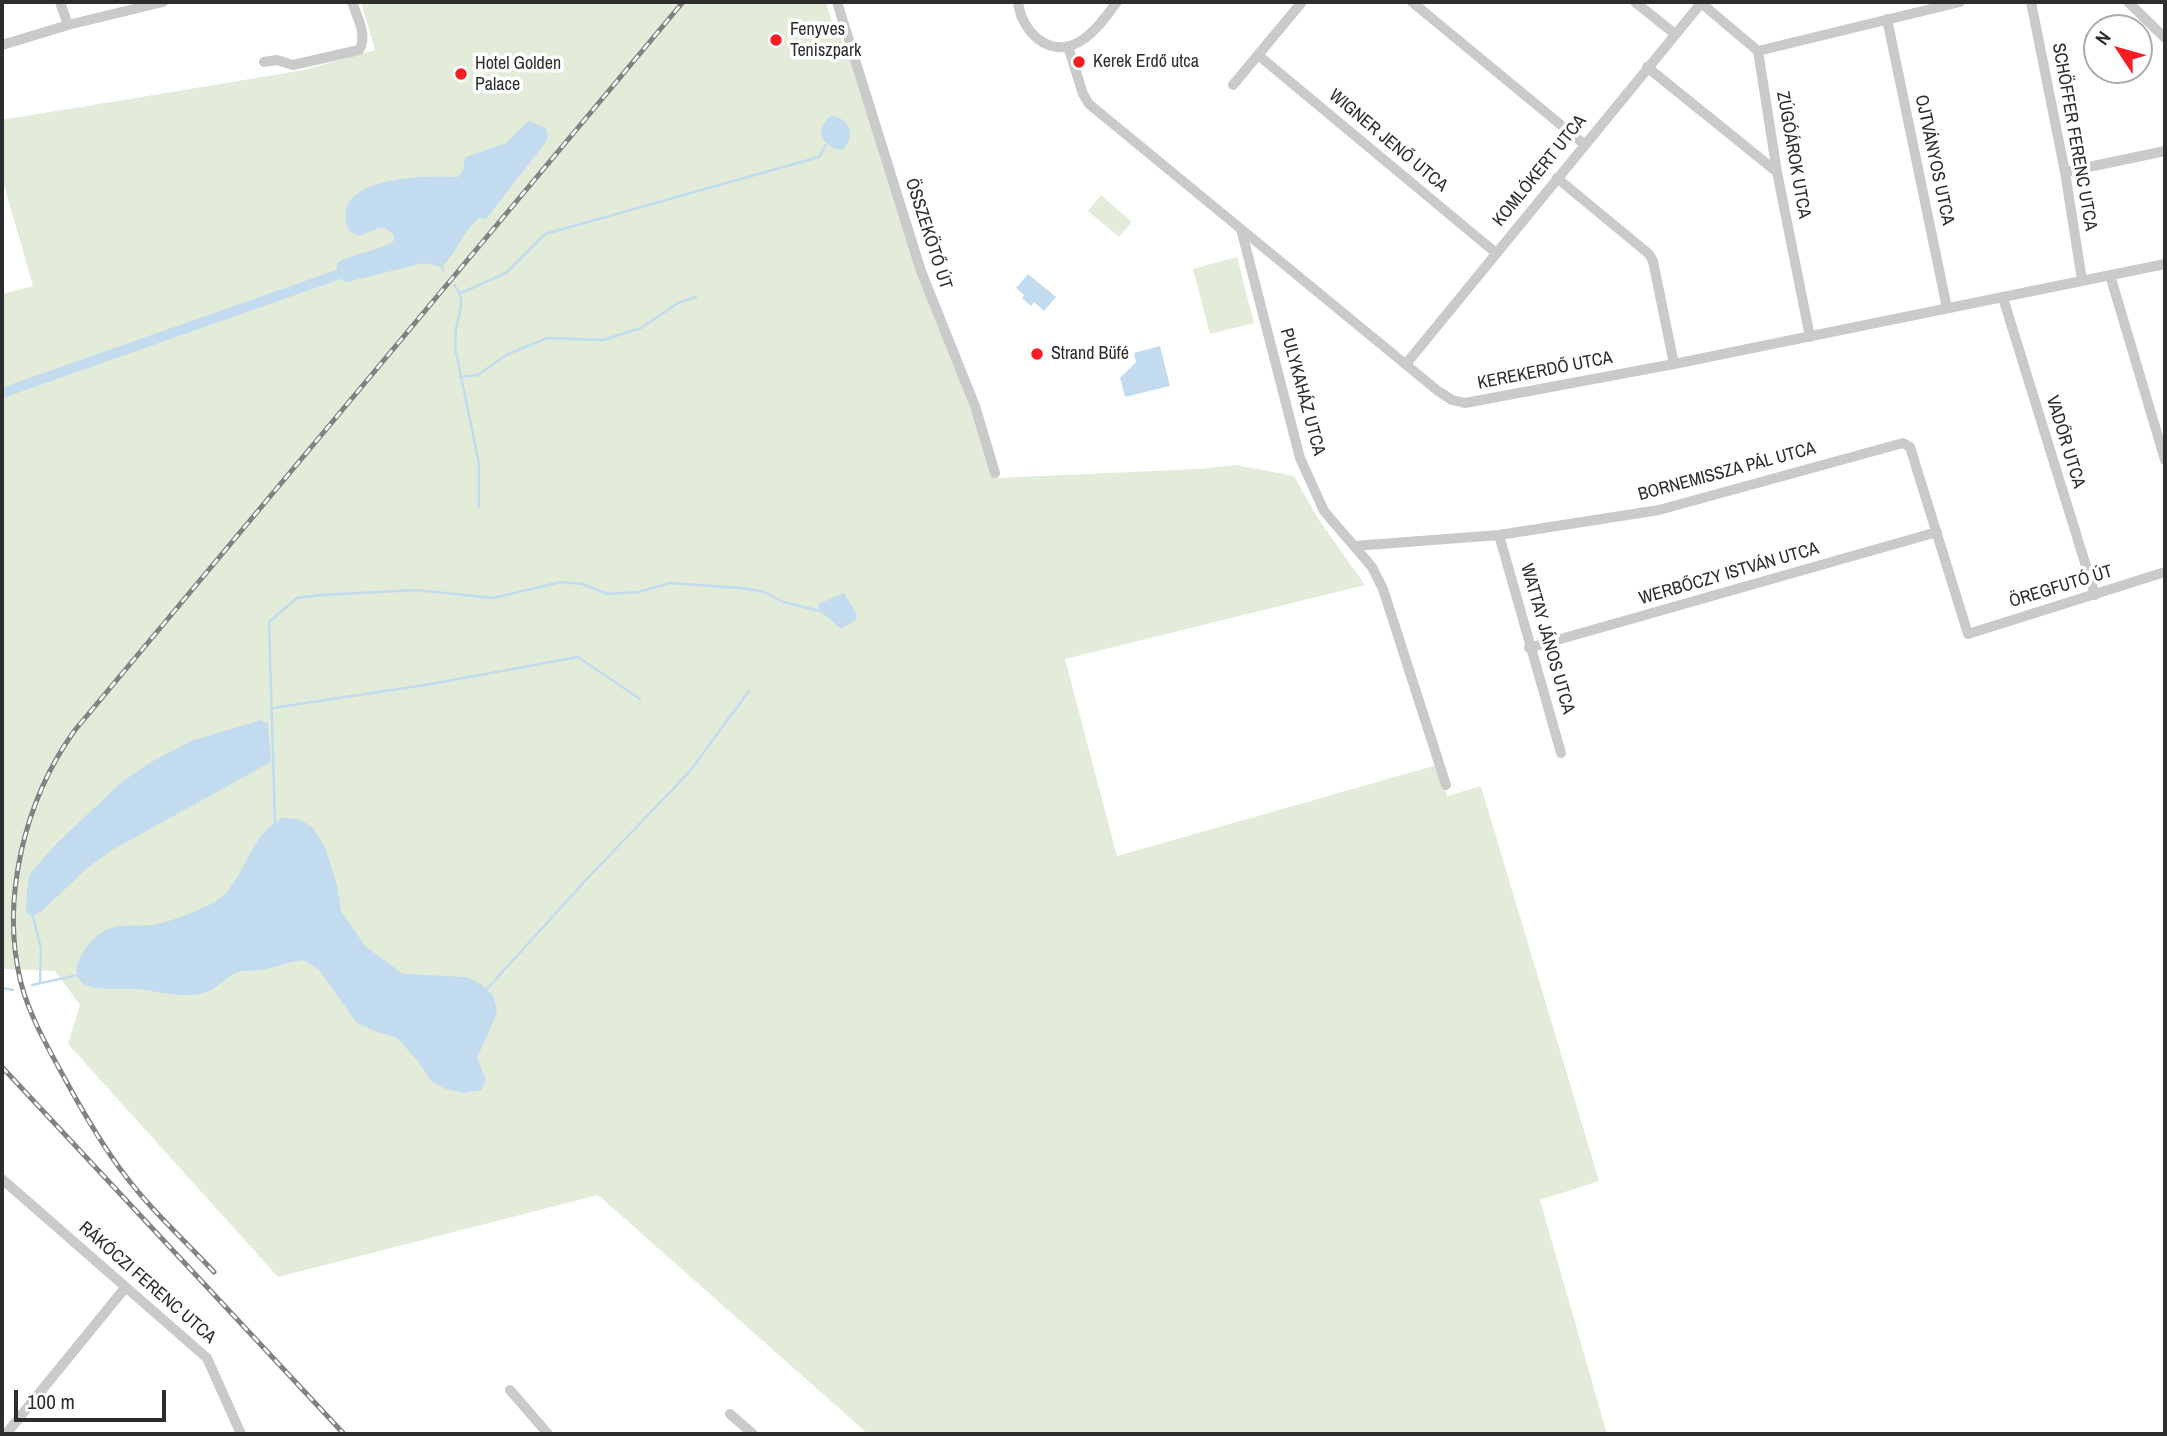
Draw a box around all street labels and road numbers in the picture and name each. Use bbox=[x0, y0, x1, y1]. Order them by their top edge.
street label: SCHÖFFER FERENC UTCA bbox=[2047, 41, 2101, 233]
street label: WIGNER JENŐ UTCA bbox=[1324, 85, 1452, 197]
street label: ZÚGÓÁROK UTCA bbox=[1771, 90, 1815, 220]
street label: OJTVÁNYOS UTCA bbox=[1910, 93, 1958, 227]
street label: KOMLÓKERT UTCA bbox=[1489, 111, 1591, 231]
street label: ÖSSZEKÖTŐ ÚT bbox=[900, 176, 956, 292]
street label: PULYKAHÁZ UTCA bbox=[1275, 326, 1329, 458]
street label: KEREKERDŐ UTCA bbox=[1476, 347, 1614, 395]
street label: VADŐR UTCA bbox=[2041, 393, 2089, 491]
street label: BORNEMISSZA PÁL UTCA bbox=[1636, 438, 1818, 506]
street label: WERBŐCZY ISTVÁN UTCA bbox=[1637, 538, 1821, 610]
street label: WATTAY JÁNOS UTCA bbox=[1515, 561, 1579, 717]
street label: ÖREGFUTÓ ÚT bbox=[2007, 561, 2115, 613]
street label: RÁKÓCZI FERENC UTCA bbox=[74, 1218, 220, 1348]

